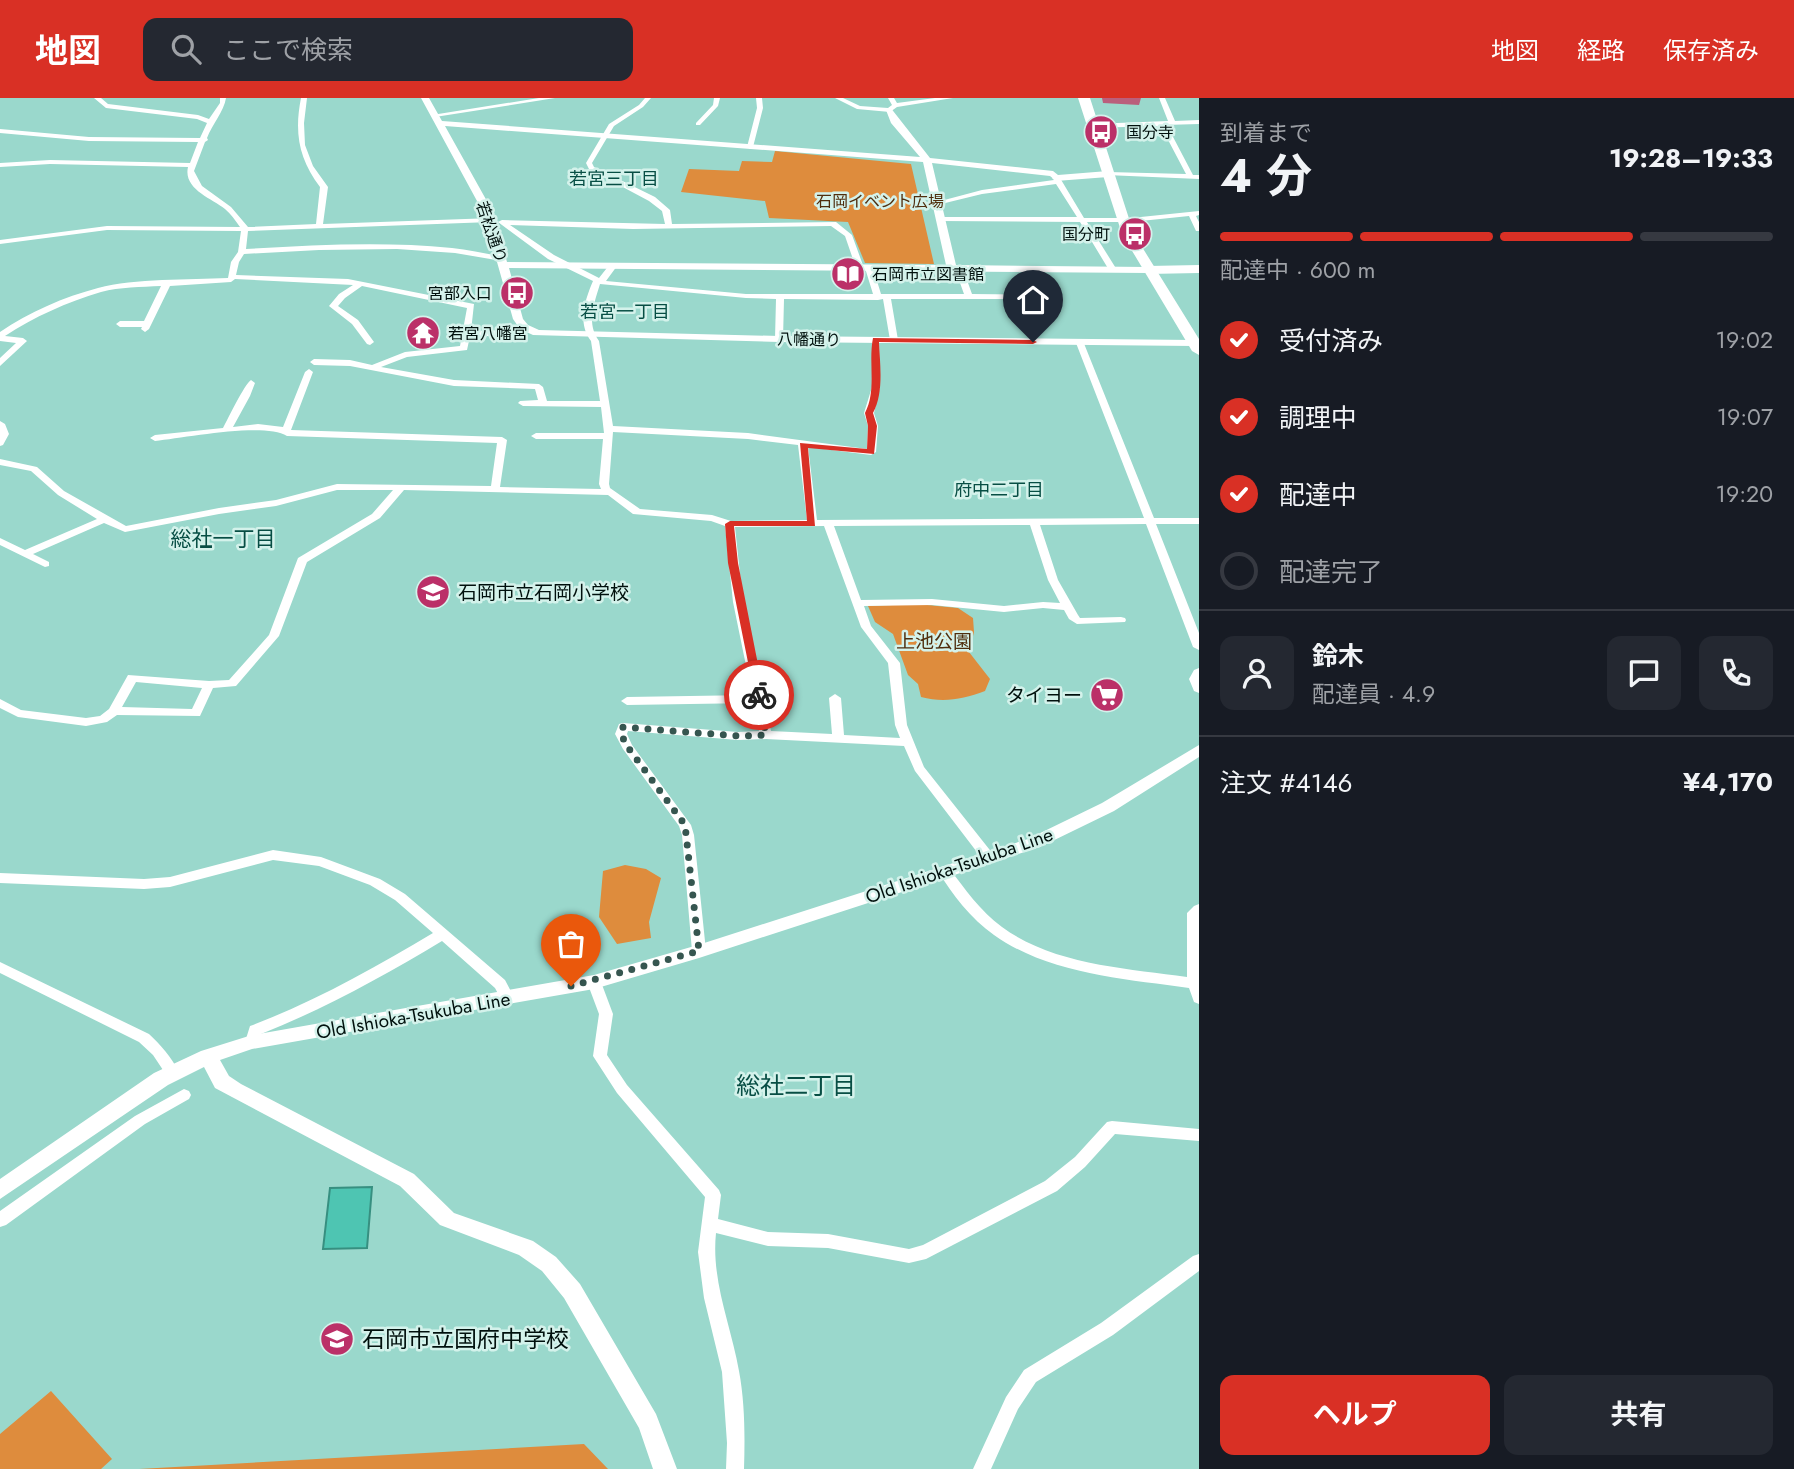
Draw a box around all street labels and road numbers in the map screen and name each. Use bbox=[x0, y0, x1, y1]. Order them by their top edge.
street label: 若松通り bbox=[470, 198, 513, 266]
street label: 八幡通り bbox=[777, 327, 841, 352]
street label: Old Ishioka-Tsukuba Line bbox=[862, 821, 1057, 910]
street label: Old Ishioka-Tsukuba Line bbox=[314, 985, 512, 1046]

